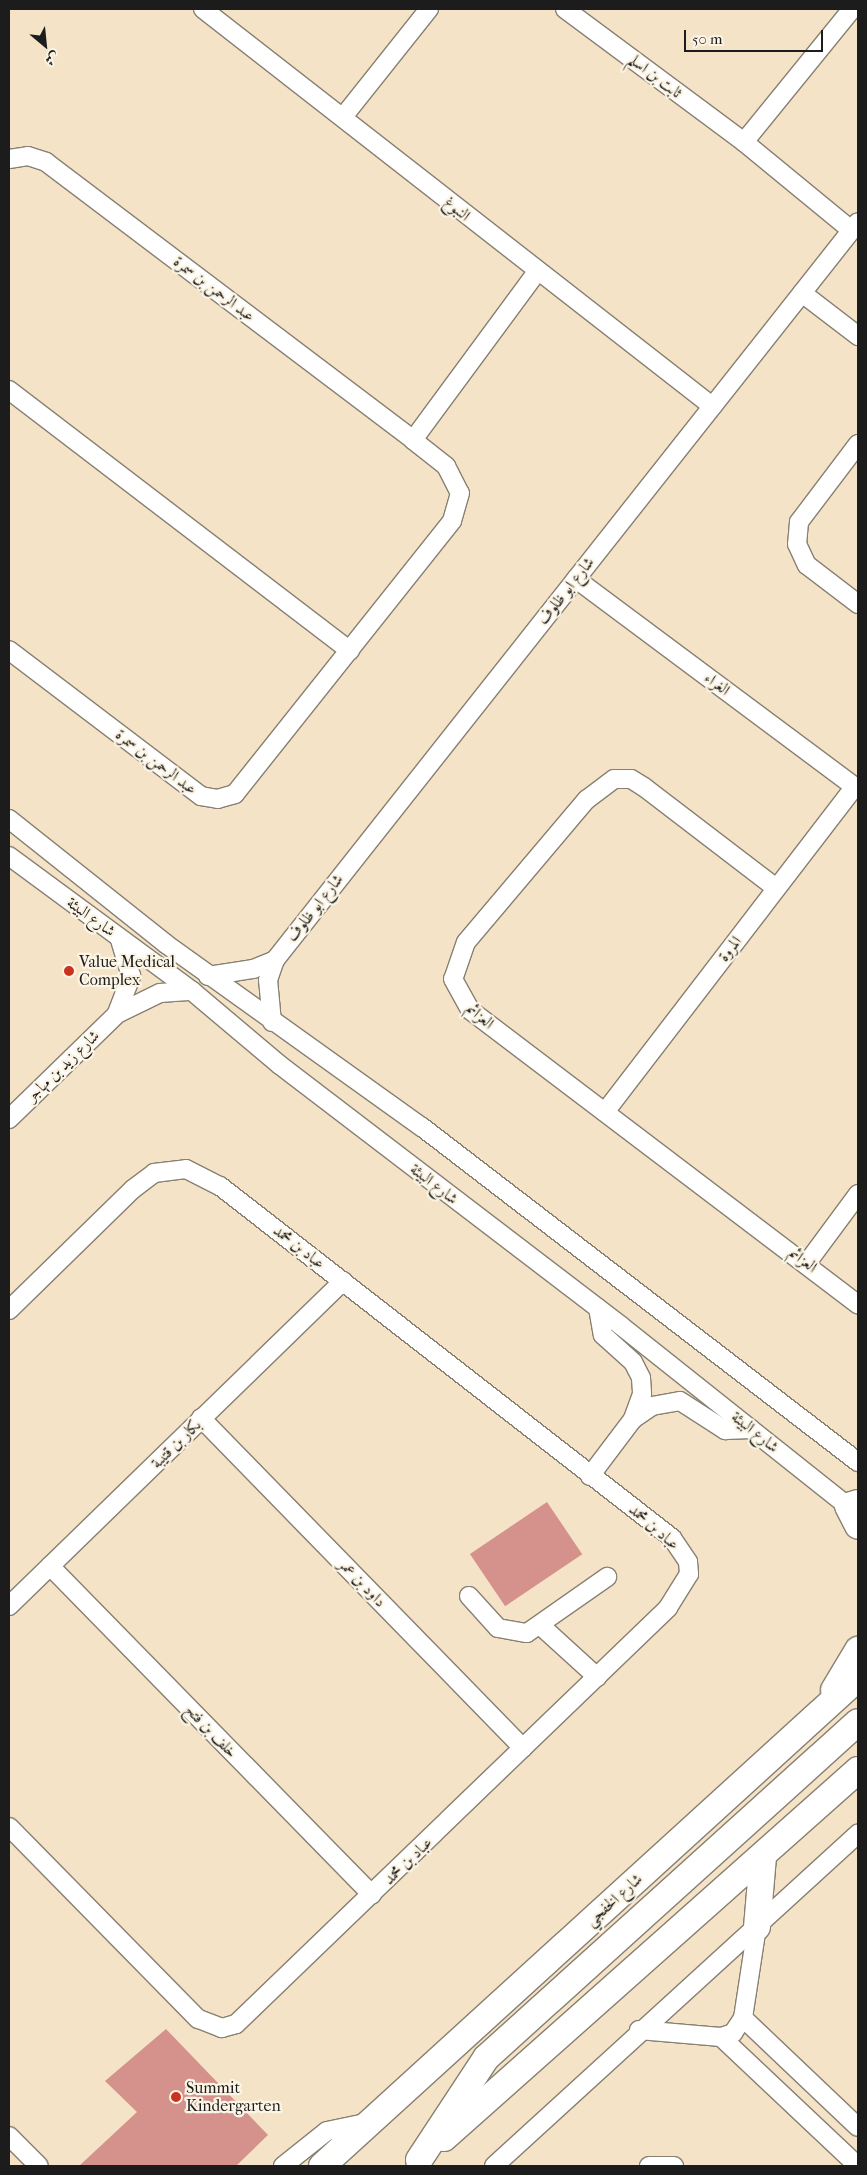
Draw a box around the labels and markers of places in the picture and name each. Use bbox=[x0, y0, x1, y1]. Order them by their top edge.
place label: Value Medical Complex bbox=[79, 952, 175, 990]
marker: Value Medical Complex bbox=[63, 965, 75, 977]
place label: Summit Kindergarten bbox=[186, 2078, 281, 2116]
marker: Summit Kindergarten bbox=[170, 2091, 182, 2103]

